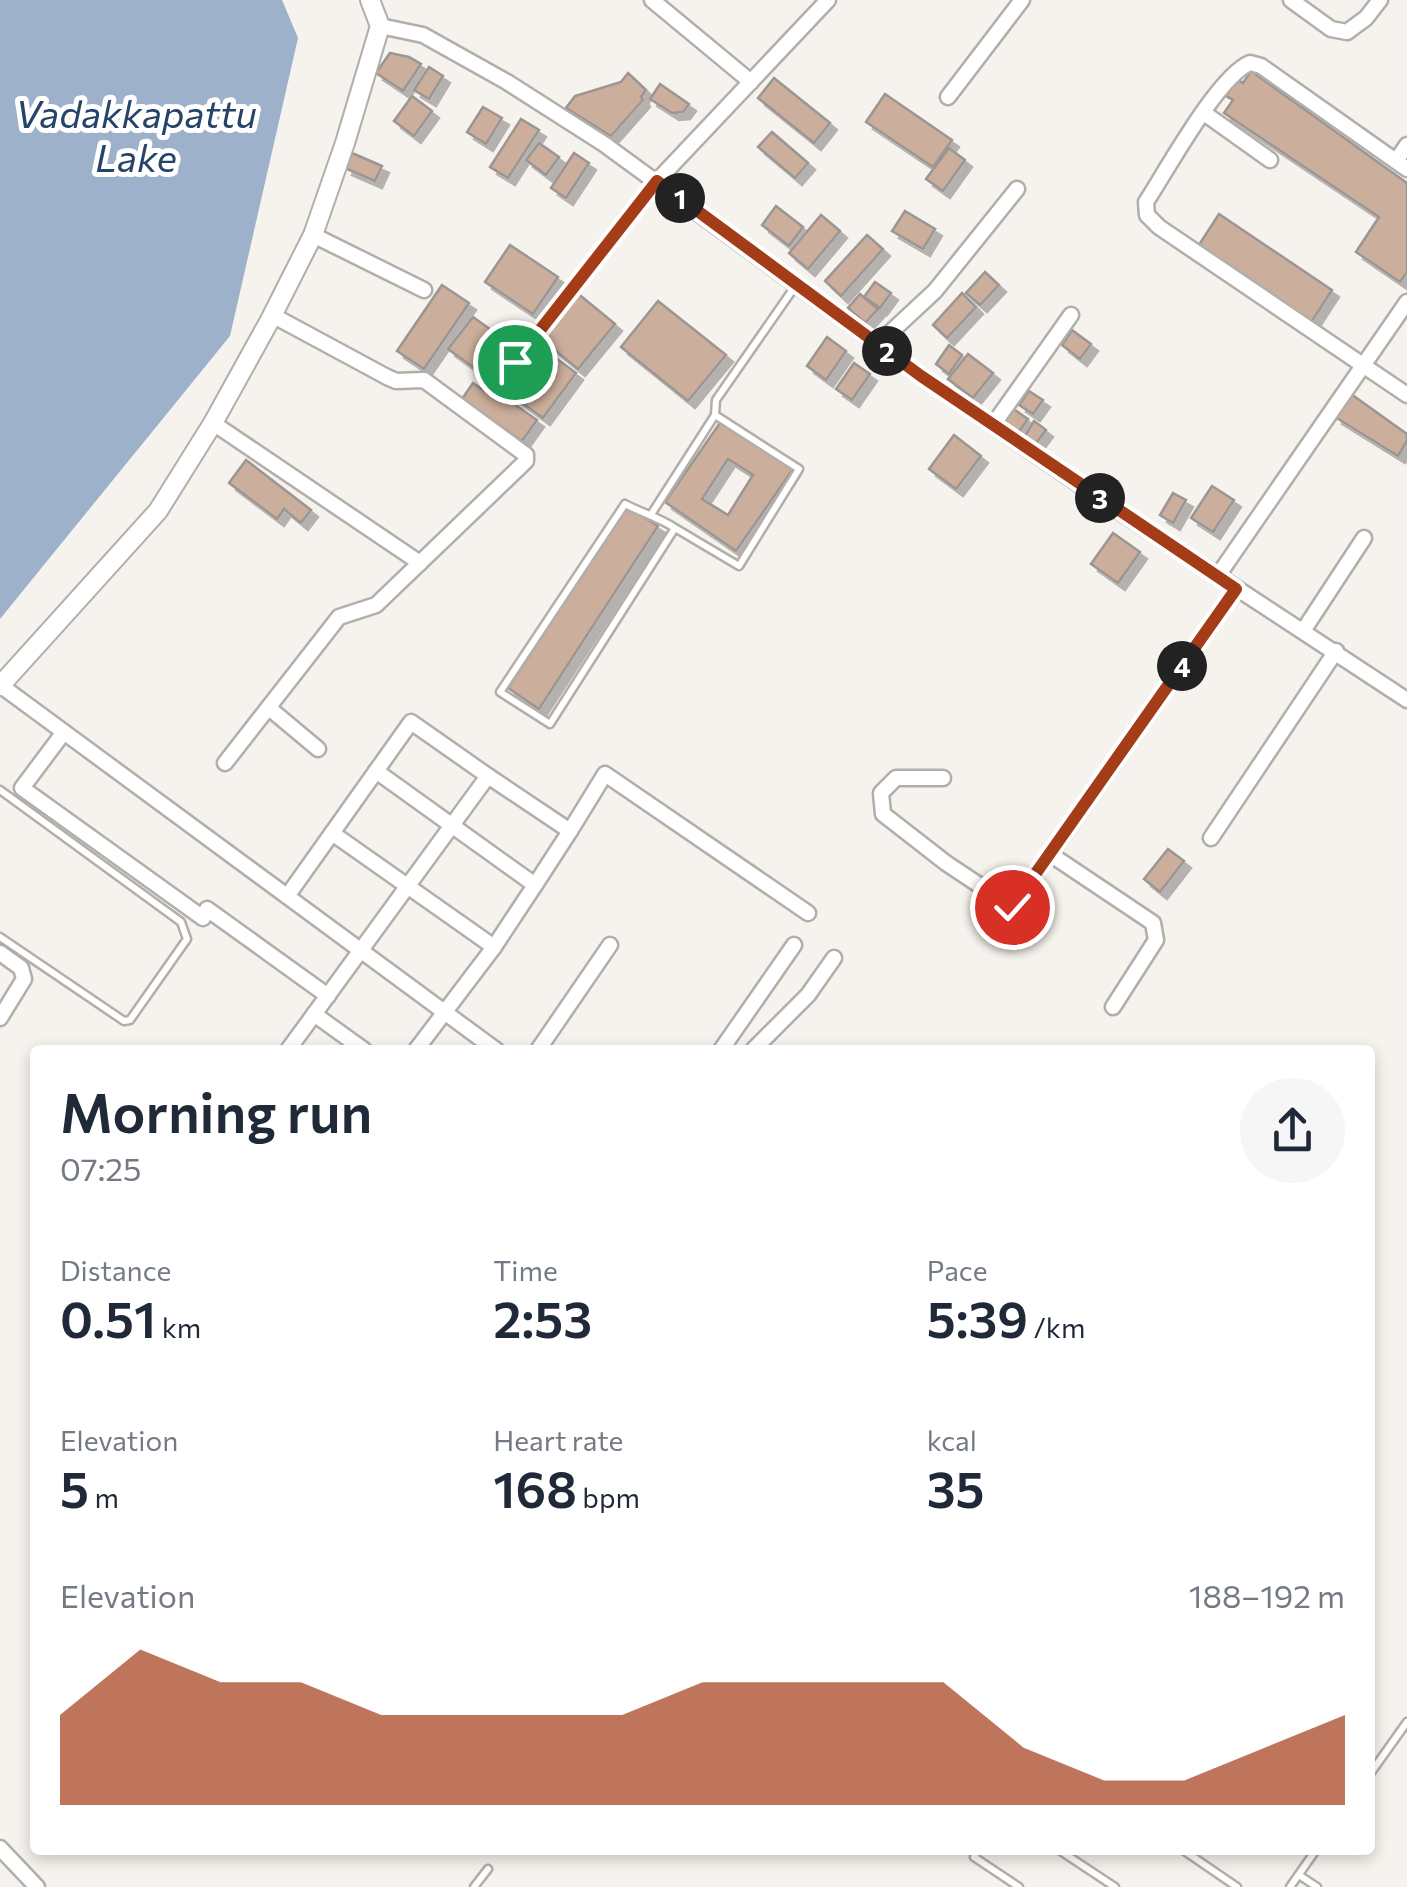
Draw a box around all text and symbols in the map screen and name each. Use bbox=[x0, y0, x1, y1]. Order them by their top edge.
water label: Vadakkapattu Lake bbox=[15, 89, 257, 180]
pin: 1 bbox=[655, 173, 705, 223]
text: 1 bbox=[674, 181, 686, 215]
pin bbox=[473, 320, 558, 405]
pin: 2 bbox=[862, 326, 912, 376]
text: 2 bbox=[879, 334, 895, 368]
icon: arrive bbox=[488, 335, 543, 390]
pin: 3 bbox=[1075, 473, 1125, 523]
text: 3 bbox=[1092, 481, 1108, 515]
pin: 4 bbox=[1157, 641, 1207, 691]
text: 4 bbox=[1173, 649, 1191, 683]
pin bbox=[970, 865, 1055, 950]
icon: check bbox=[985, 880, 1040, 935]
text: Morning run bbox=[60, 1077, 372, 1144]
button: share bbox=[1240, 1078, 1345, 1183]
text: 07:25 bbox=[60, 1148, 141, 1188]
text: Distance bbox=[60, 1253, 171, 1287]
text: Time bbox=[493, 1253, 558, 1287]
text: Pace bbox=[927, 1253, 988, 1287]
text: 0.51 bbox=[60, 1287, 156, 1348]
text: 2:53 bbox=[493, 1287, 592, 1348]
text: 5:39 bbox=[927, 1287, 1028, 1348]
text: km bbox=[156, 1310, 201, 1344]
text: /km bbox=[1028, 1310, 1085, 1344]
text: Elevation bbox=[60, 1423, 178, 1457]
text: Heart rate bbox=[493, 1423, 623, 1457]
text: kcal bbox=[927, 1423, 977, 1457]
text: 5 bbox=[60, 1457, 89, 1518]
text: 168 bbox=[493, 1457, 577, 1518]
text: 35 bbox=[927, 1457, 985, 1518]
text: m bbox=[89, 1480, 119, 1514]
text: bpm bbox=[577, 1480, 640, 1514]
text: Elevation bbox=[60, 1575, 195, 1615]
text: 188–192 m bbox=[1189, 1575, 1345, 1615]

